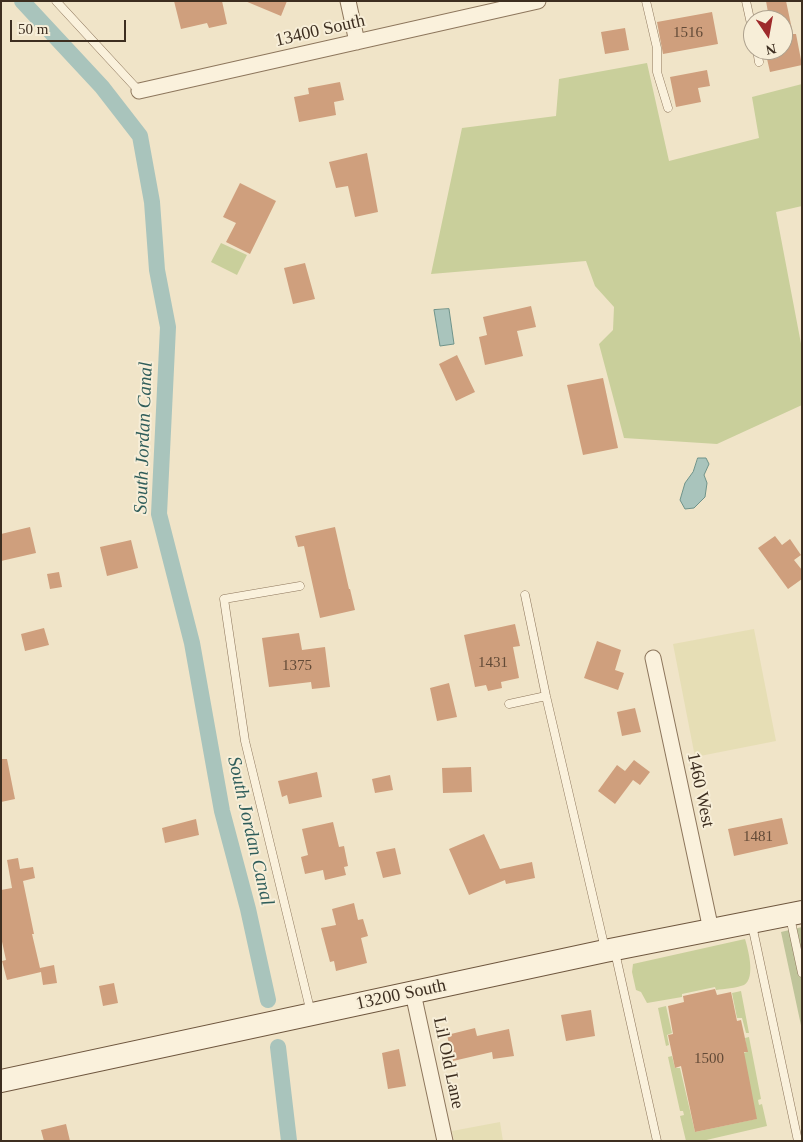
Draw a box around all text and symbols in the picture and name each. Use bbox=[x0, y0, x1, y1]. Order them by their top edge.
scale bar bbox=[12, 10, 129, 42]
street label: 13400 South bbox=[273, 10, 367, 52]
north arrow bbox=[743, 10, 793, 60]
text: 50 m bbox=[18, 21, 48, 37]
house number: 1516 bbox=[673, 24, 703, 42]
text: N bbox=[765, 41, 778, 58]
water label: South Jordan Canal bbox=[130, 361, 158, 515]
house number: 1431 bbox=[478, 654, 508, 672]
house number: 1375 bbox=[282, 657, 312, 675]
street label: 1460 West bbox=[682, 751, 718, 829]
water label: South Jordan Canal bbox=[222, 754, 278, 908]
house number: 1481 bbox=[743, 828, 773, 846]
street label: 13200 South bbox=[354, 975, 448, 1015]
street label: Lil Old Lane bbox=[428, 1015, 468, 1111]
house number: 1500 bbox=[694, 1050, 724, 1068]

